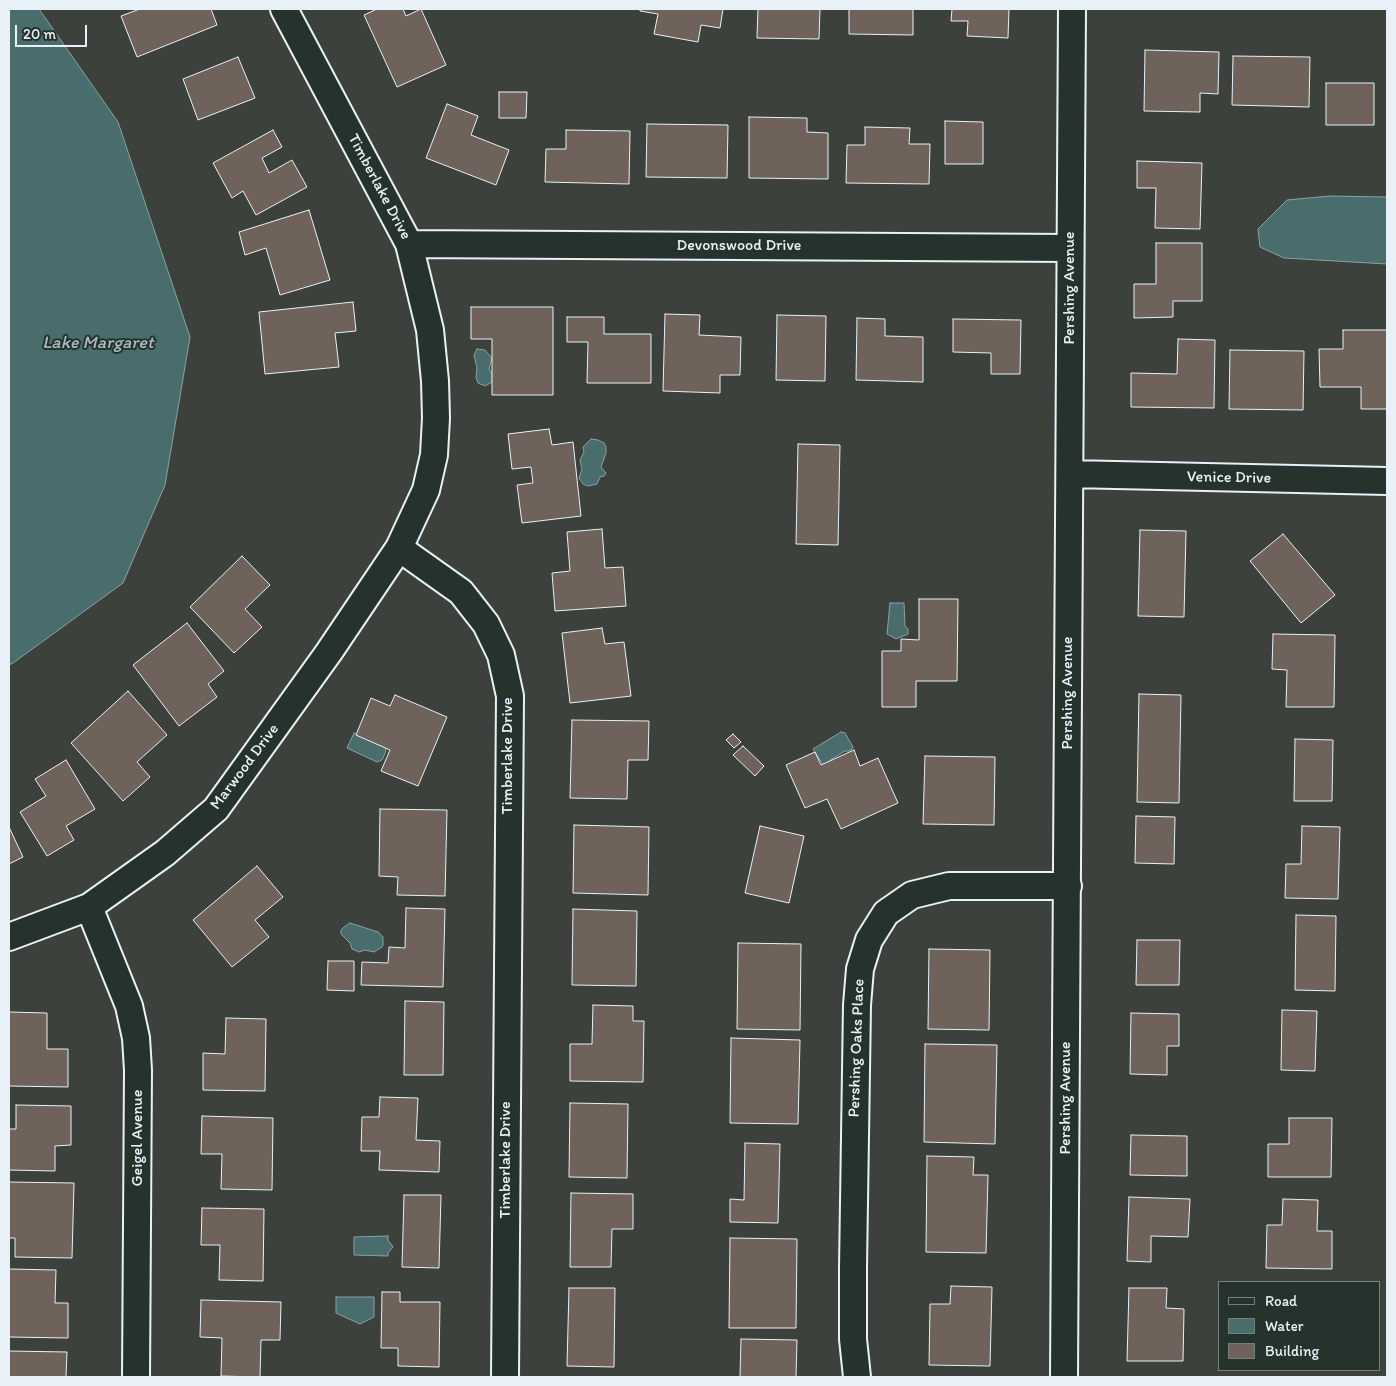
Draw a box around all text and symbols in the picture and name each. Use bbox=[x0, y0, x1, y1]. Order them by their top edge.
scale bar bbox=[18, 15, 90, 47]
text: 20 m bbox=[23, 25, 56, 43]
street label: Timberlake Drive bbox=[343, 131, 415, 243]
street label: Pershing Avenue bbox=[1060, 231, 1080, 345]
street label: Devonswood Drive bbox=[677, 236, 801, 256]
water label: Lake Margaret bbox=[42, 332, 154, 354]
street label: Venice Drive bbox=[1187, 468, 1271, 488]
street label: Pershing Avenue bbox=[1058, 636, 1078, 750]
street label: Timberlake Drive bbox=[498, 697, 518, 815]
street label: Marwood Drive bbox=[206, 720, 284, 814]
street label: Pershing Oaks Place bbox=[845, 978, 869, 1118]
street label: Pershing Avenue bbox=[1056, 1041, 1076, 1155]
street label: Geigel Avenue bbox=[128, 1090, 148, 1186]
street label: Timberlake Drive bbox=[496, 1101, 516, 1219]
legend bbox=[1218, 1281, 1381, 1371]
text: Road bbox=[1265, 1292, 1297, 1310]
text: Water bbox=[1265, 1317, 1303, 1335]
text: Building bbox=[1265, 1342, 1319, 1360]

